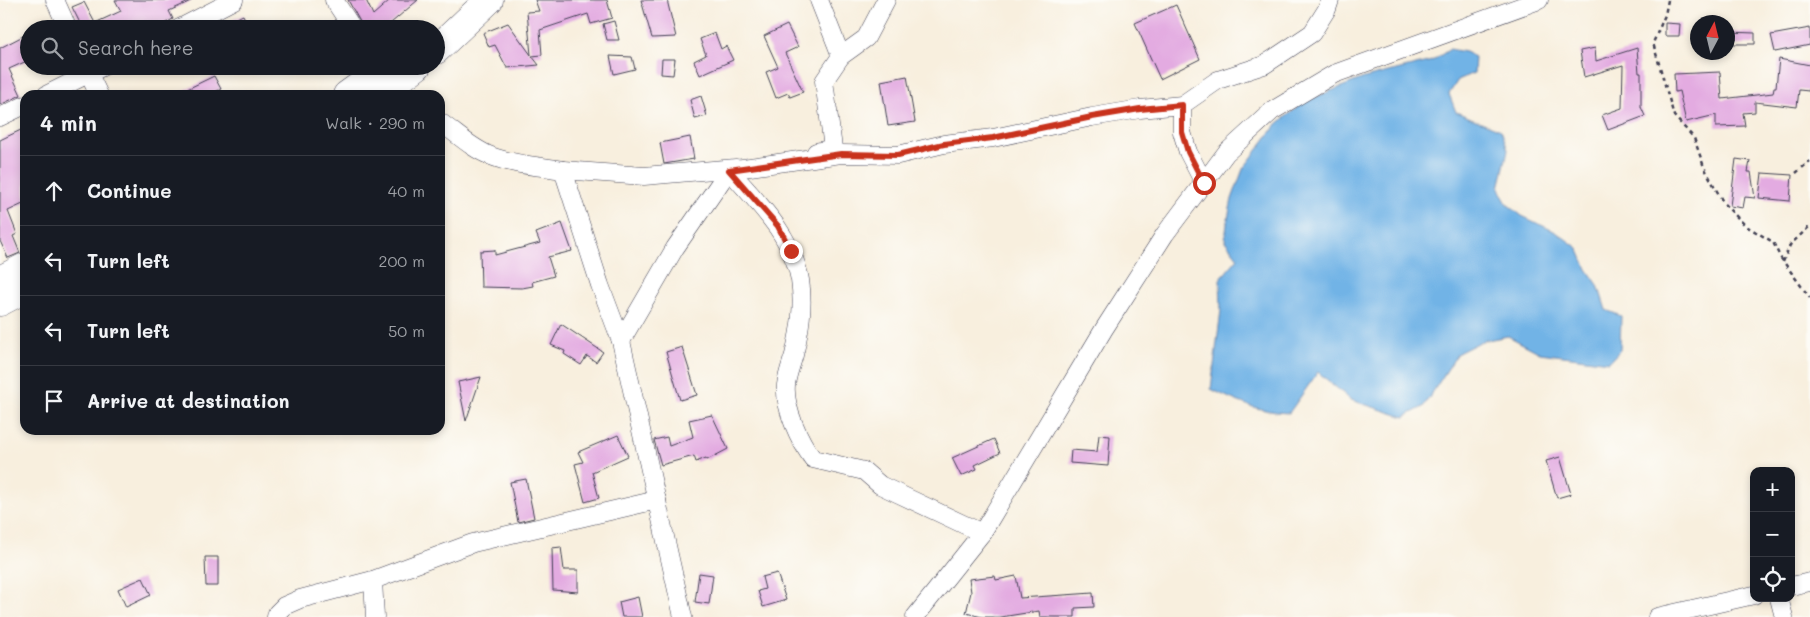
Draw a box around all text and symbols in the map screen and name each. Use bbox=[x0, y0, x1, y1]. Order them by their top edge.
north arrow bbox=[1690, 15, 1735, 60]
search box bbox=[20, 20, 445, 75]
icon: search bbox=[38, 34, 66, 62]
text: Search here bbox=[78, 35, 194, 60]
text: 4 min bbox=[40, 109, 97, 136]
text: Walk · 290 m bbox=[325, 112, 425, 133]
route start bbox=[1193, 172, 1216, 195]
icon: ahead bbox=[40, 177, 68, 205]
text: Continue bbox=[87, 178, 172, 203]
text: 40 m bbox=[388, 180, 425, 201]
route end bbox=[780, 240, 803, 263]
icon: left bbox=[40, 247, 68, 275]
text: Turn left bbox=[87, 248, 170, 273]
text: 200 m bbox=[378, 250, 425, 271]
icon: left bbox=[40, 317, 68, 345]
text: Turn left bbox=[87, 318, 170, 343]
text: 50 m bbox=[388, 320, 425, 341]
icon: arrive bbox=[40, 387, 68, 415]
text: Arrive at destination bbox=[87, 388, 290, 413]
map controls bbox=[1750, 467, 1795, 602]
button: + bbox=[1750, 467, 1795, 512]
button: − bbox=[1750, 512, 1795, 557]
button: locate bbox=[1750, 557, 1795, 602]

